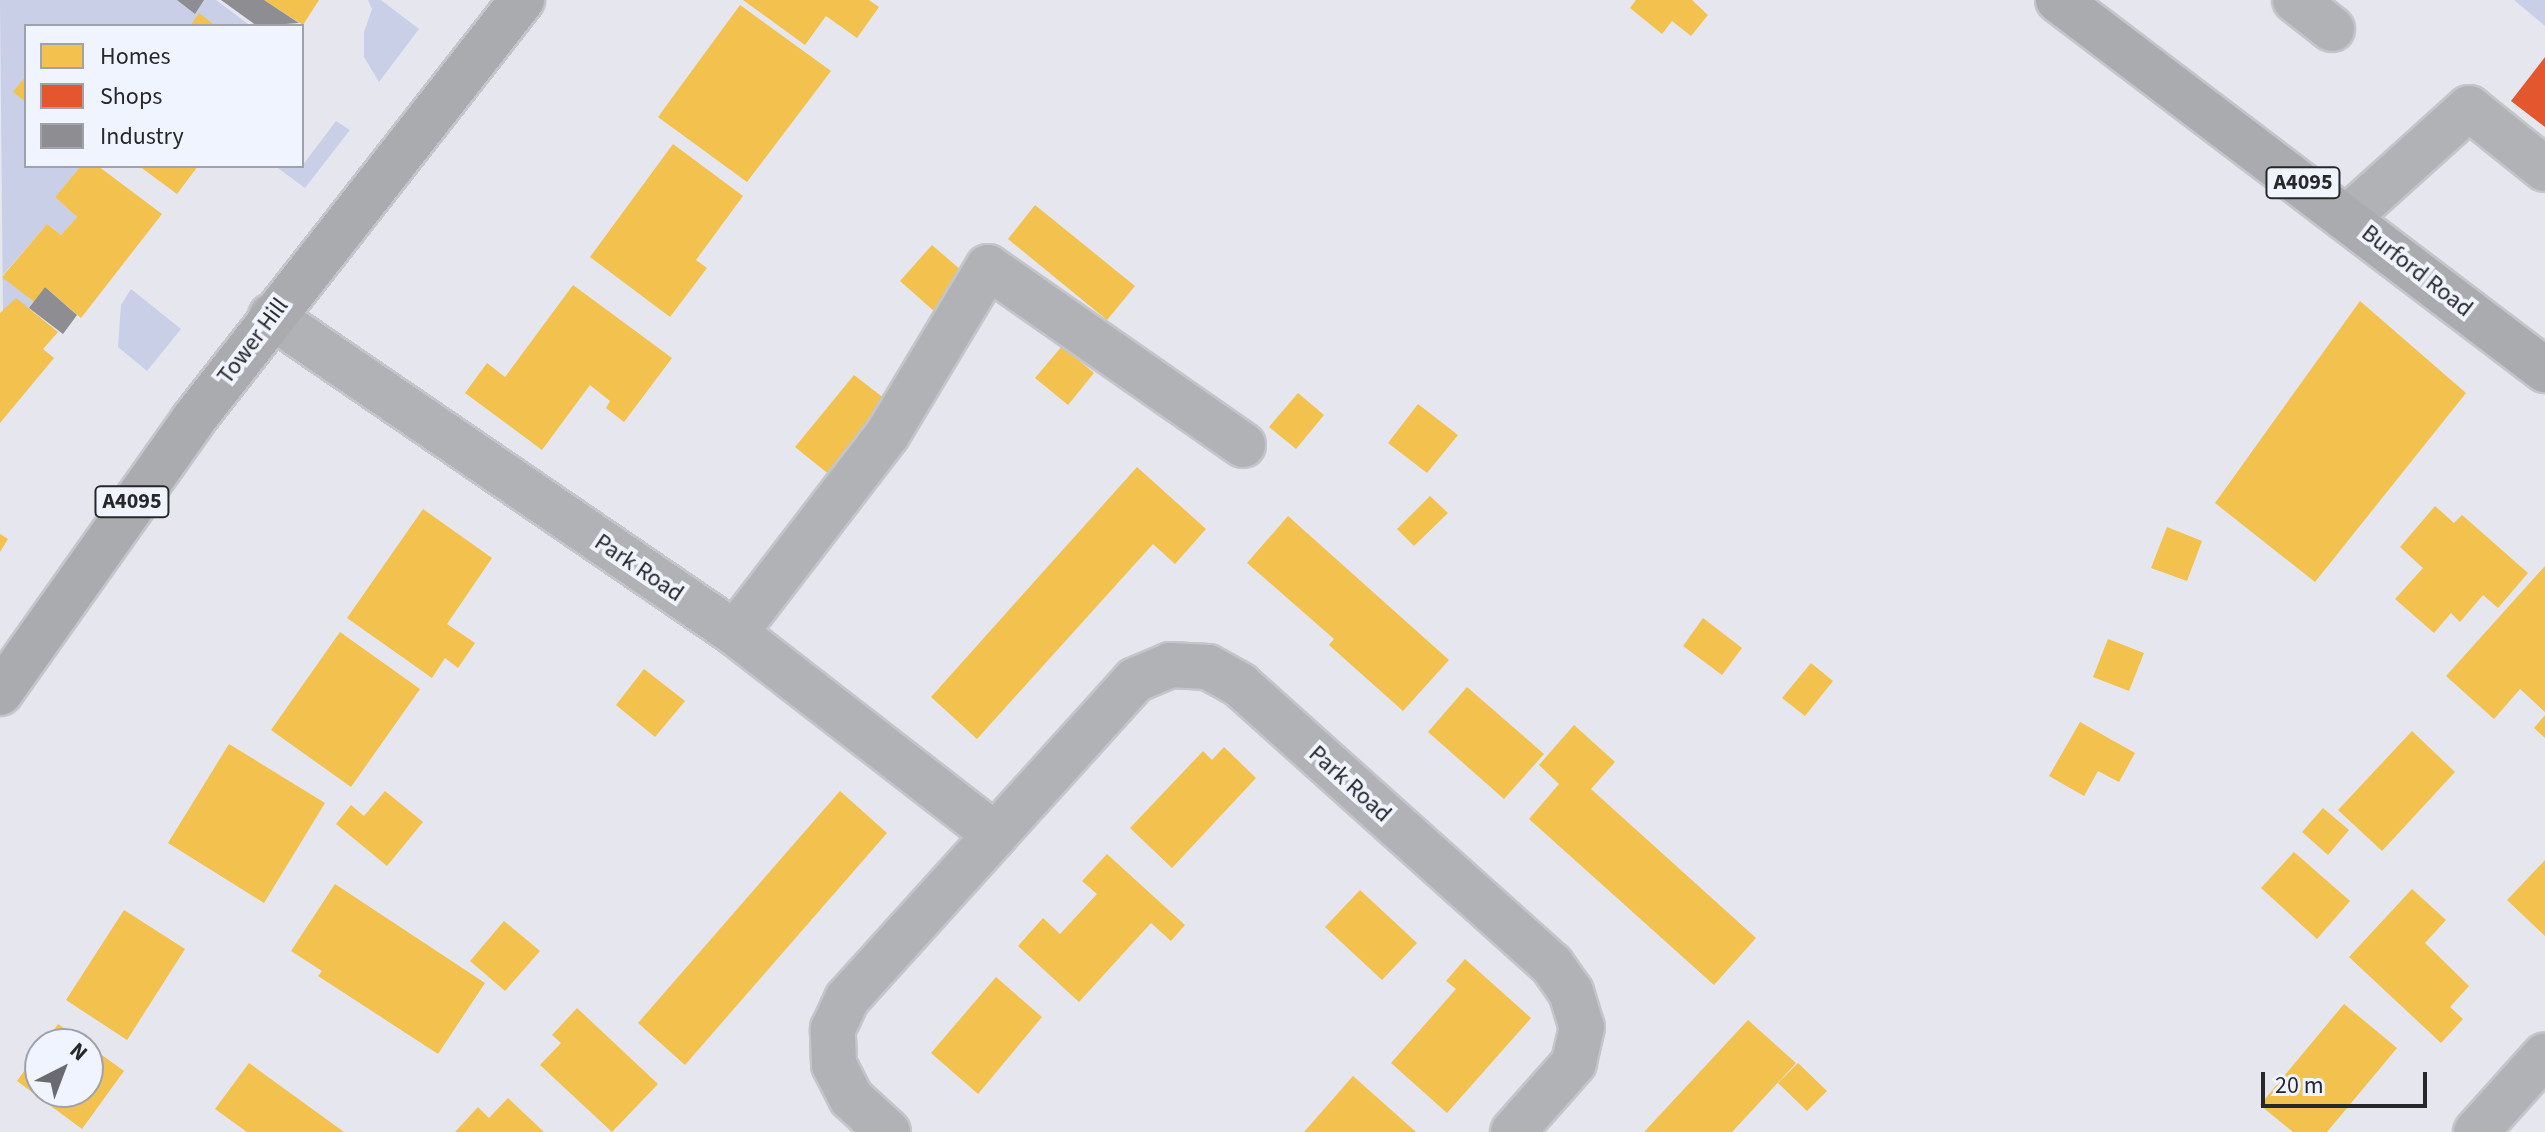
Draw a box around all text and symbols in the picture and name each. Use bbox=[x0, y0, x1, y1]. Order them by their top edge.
legend bbox=[24, 24, 304, 168]
text: Homes bbox=[100, 39, 171, 74]
text: Shops bbox=[100, 79, 162, 114]
text: Industry bbox=[100, 119, 184, 154]
road number: A4095 bbox=[2265, 165, 2341, 201]
street label: Burford Road bbox=[2356, 219, 2478, 323]
street label: Tower Hill bbox=[211, 292, 295, 390]
road number: A4095 bbox=[94, 484, 170, 520]
street label: Park Road bbox=[589, 528, 689, 608]
street label: Park Road bbox=[1303, 739, 1397, 829]
north arrow bbox=[24, 1028, 104, 1108]
text: N bbox=[63, 1035, 95, 1068]
scale bar bbox=[2265, 1056, 2431, 1106]
text: 20 m bbox=[2275, 1068, 2324, 1103]

